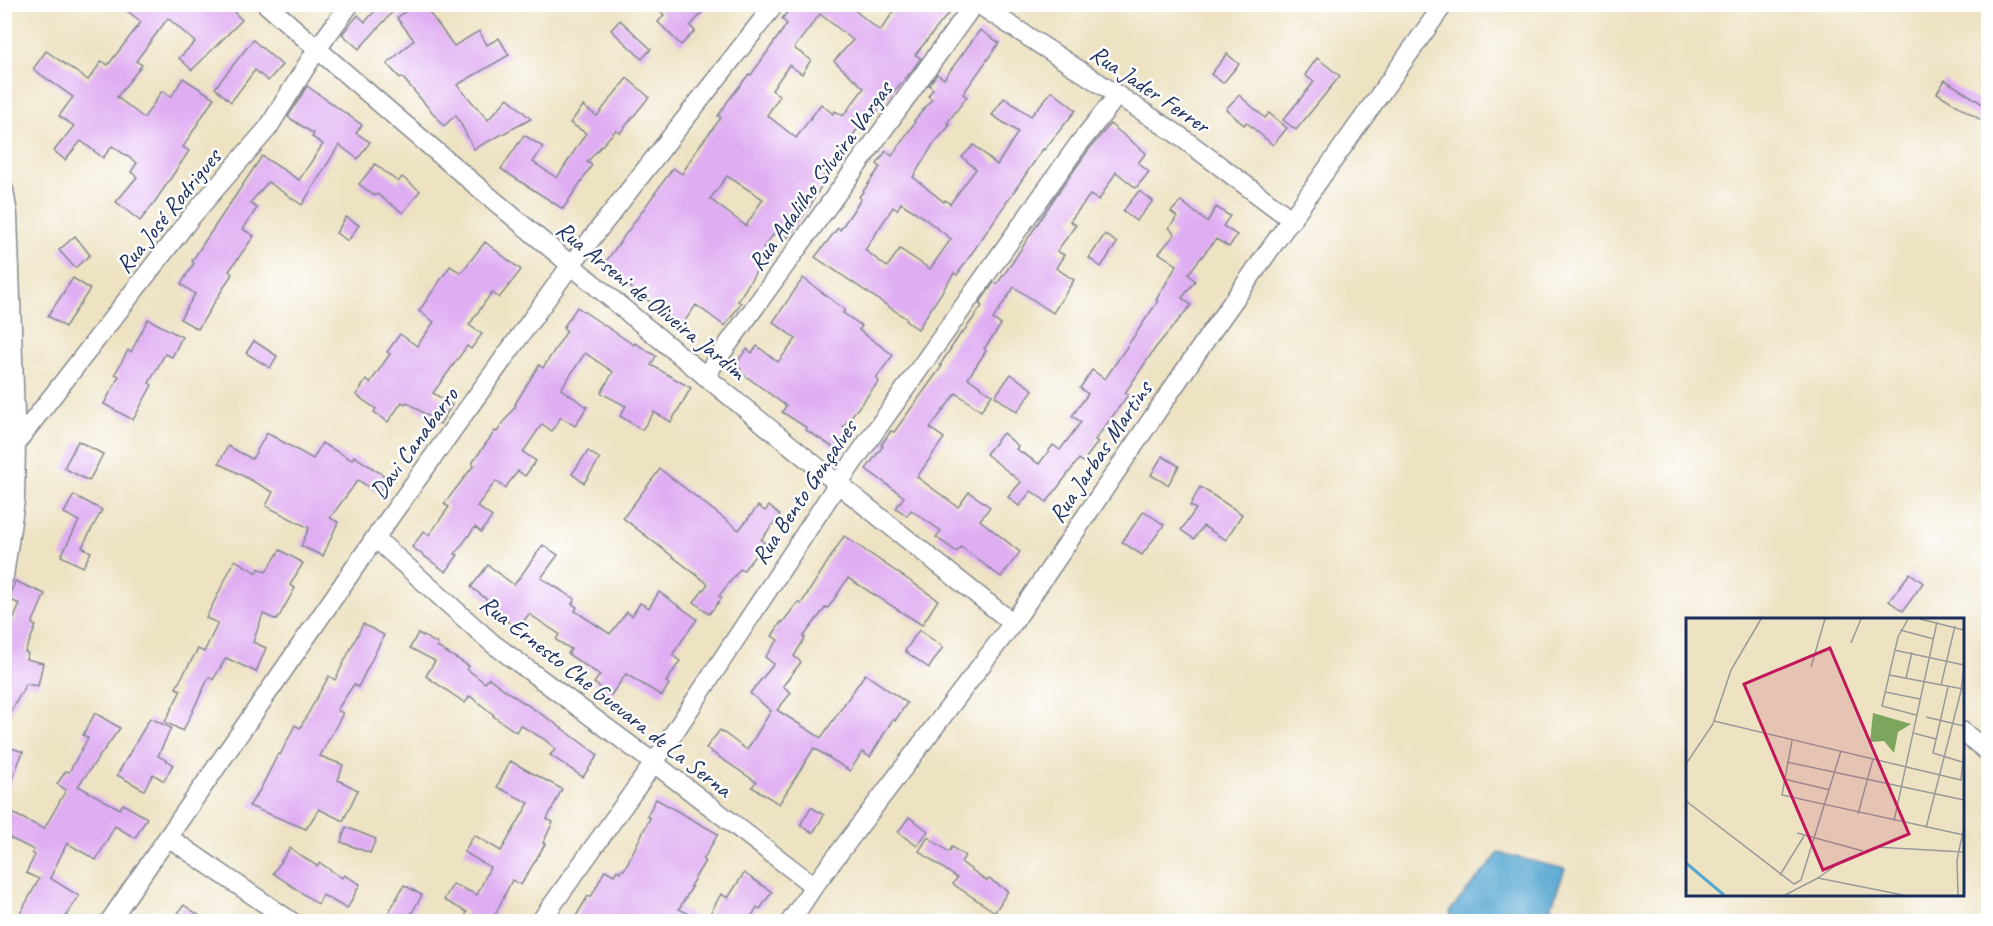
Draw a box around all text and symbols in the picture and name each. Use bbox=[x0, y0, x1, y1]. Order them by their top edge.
street label: Rua Jader Ferrer bbox=[1084, 38, 1217, 141]
street label: Rua Adalilho Silveira Vargas bbox=[741, 73, 900, 276]
street label: Rua José Rodrigues bbox=[109, 141, 229, 279]
street label: Rua Arseni de Oliveira Jardim bbox=[550, 214, 754, 387]
street label: Rua Jarbas Martins bbox=[1042, 373, 1160, 528]
street label: Davi Canabarro bbox=[363, 380, 465, 505]
street label: Rua Bento Gonçalves bbox=[745, 413, 864, 570]
street label: Rua Ernesto Che Guevara de La Serna bbox=[474, 588, 739, 805]
inset map bbox=[1686, 618, 1963, 896]

